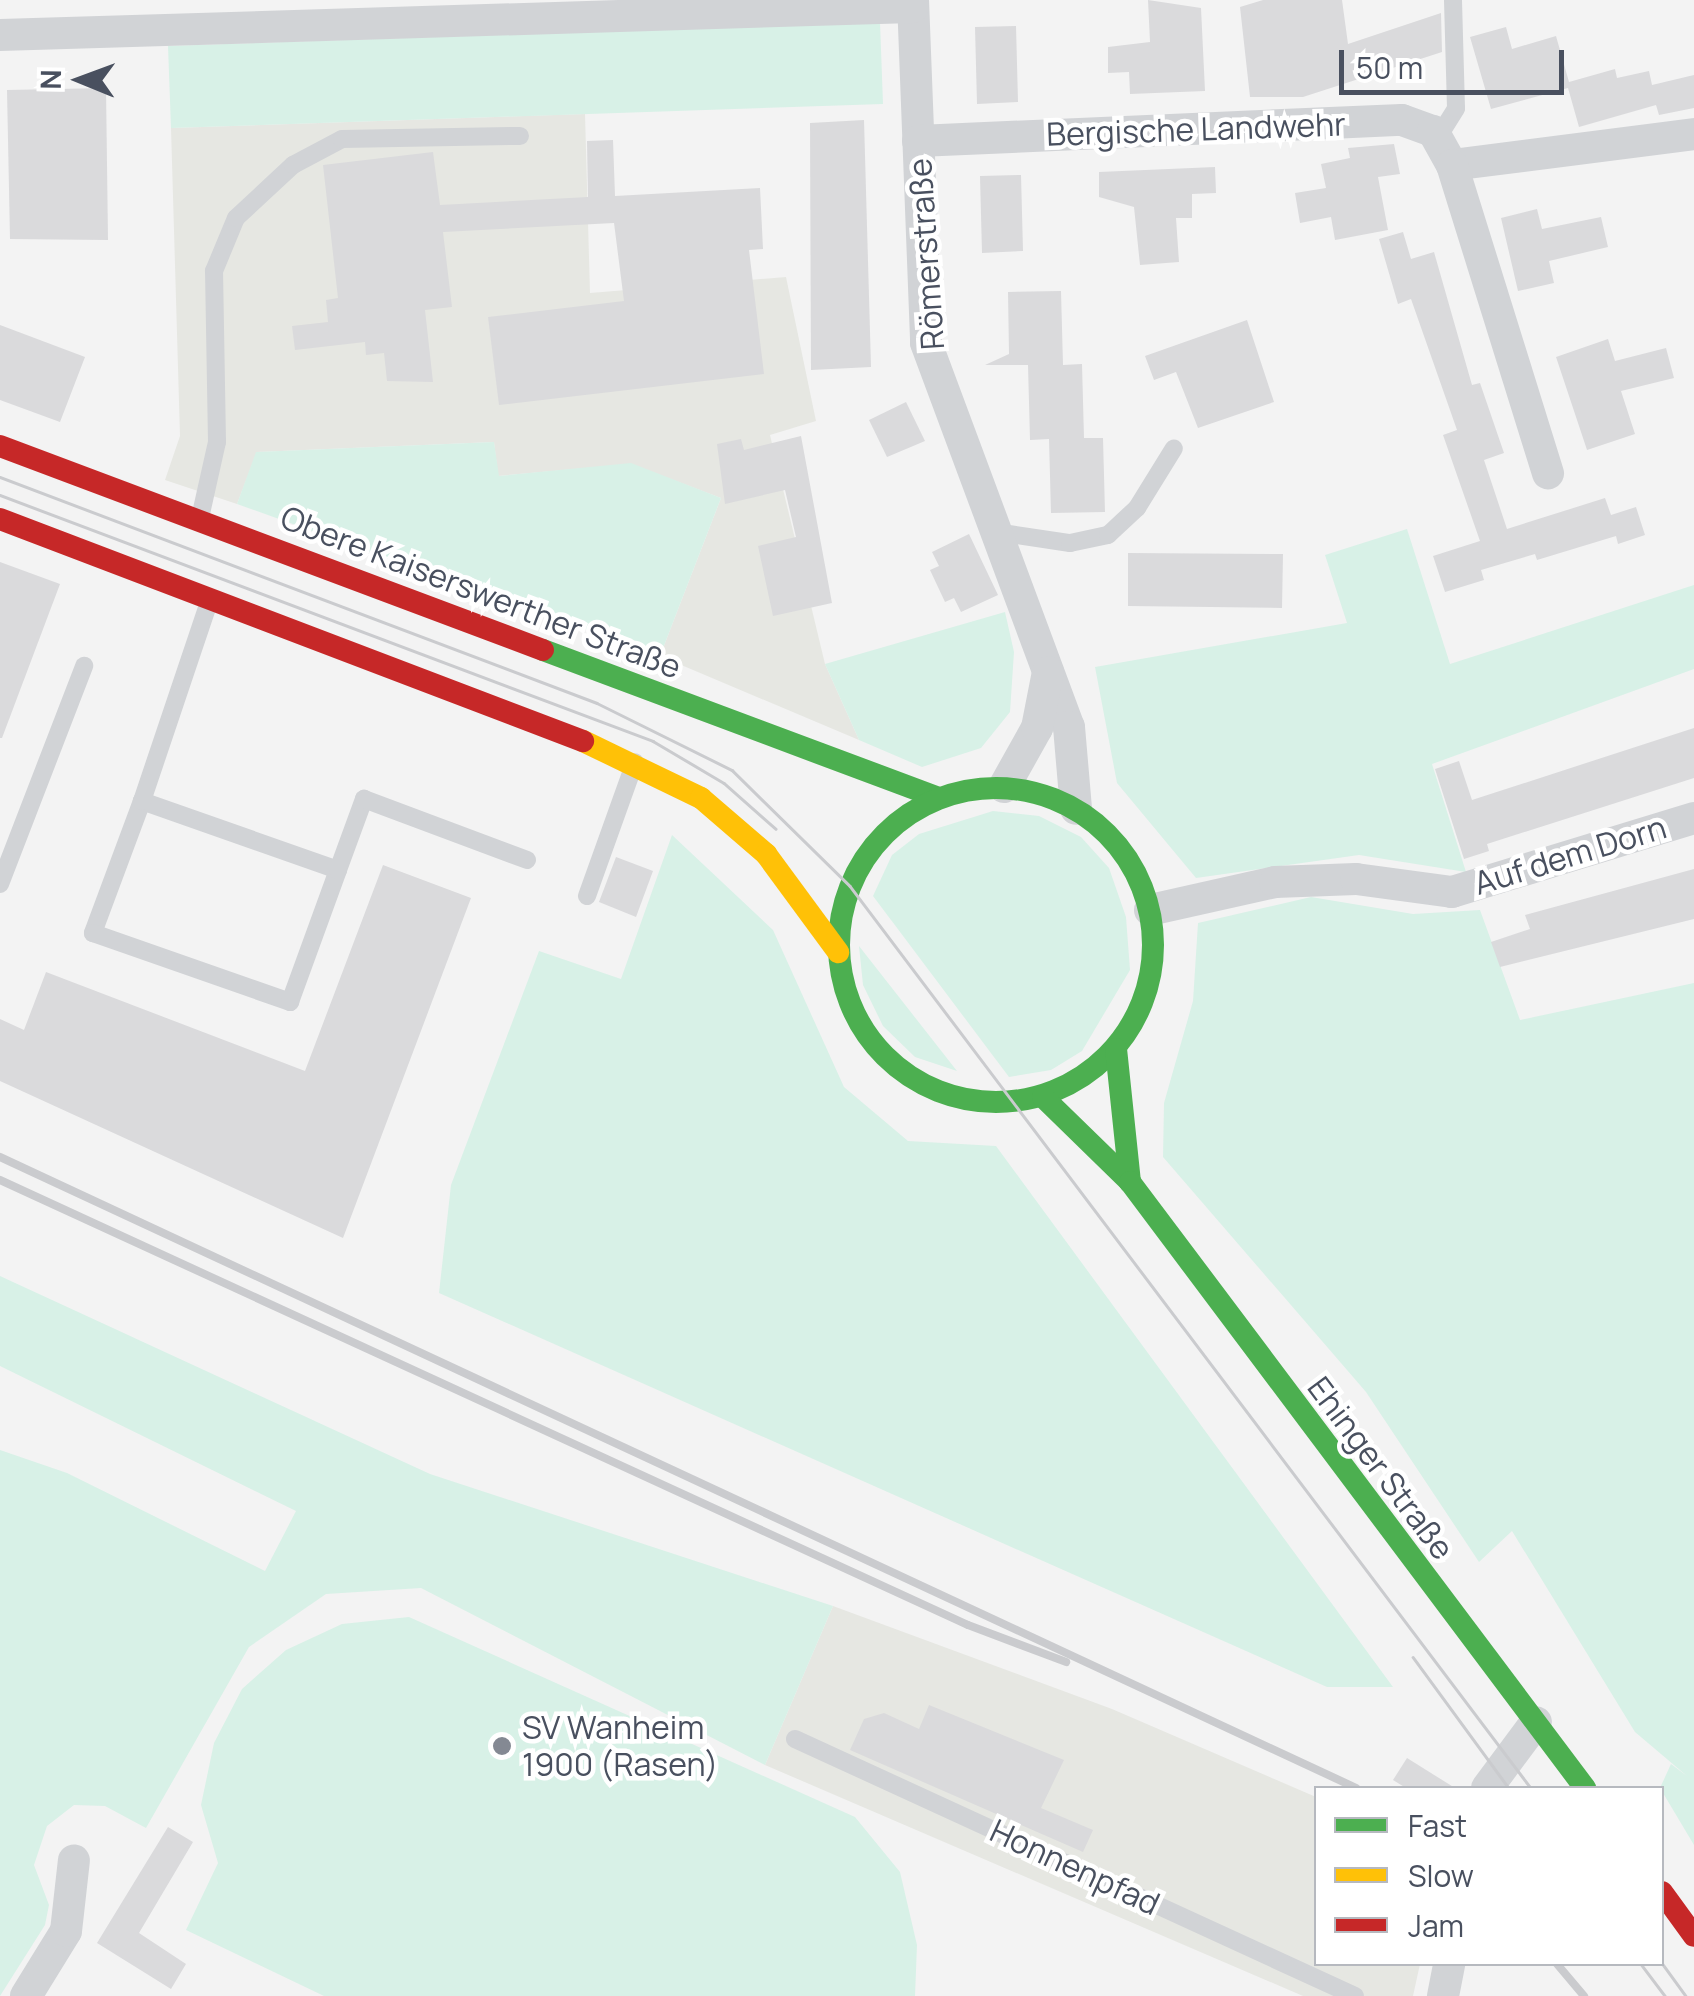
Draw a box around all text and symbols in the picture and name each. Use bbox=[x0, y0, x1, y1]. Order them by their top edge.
north arrow bbox=[30, 30, 130, 130]
scale bar bbox=[1344, 30, 1569, 92]
text: 50 m bbox=[1356, 47, 1423, 88]
text: N bbox=[31, 69, 69, 90]
street label: Bergische Landwehr bbox=[1046, 105, 1346, 153]
street label: Römerstraße bbox=[900, 157, 952, 351]
street label: Obere Kaiserswerther Straße bbox=[275, 498, 687, 686]
street label: Auf dem Dorn bbox=[1469, 808, 1671, 902]
street label: Ehinger Straße bbox=[1300, 1369, 1462, 1567]
place label: SV Wanheim 1900 (Rasen) bbox=[522, 1709, 718, 1784]
marker: SV Wanheim 1900 (Rasen) bbox=[491, 1735, 513, 1757]
legend bbox=[1314, 1786, 1664, 1966]
text: Fast bbox=[1408, 1805, 1467, 1846]
street label: Honnenpfad bbox=[984, 1811, 1166, 1923]
text: Slow bbox=[1408, 1855, 1474, 1896]
text: Jam bbox=[1408, 1905, 1464, 1946]

